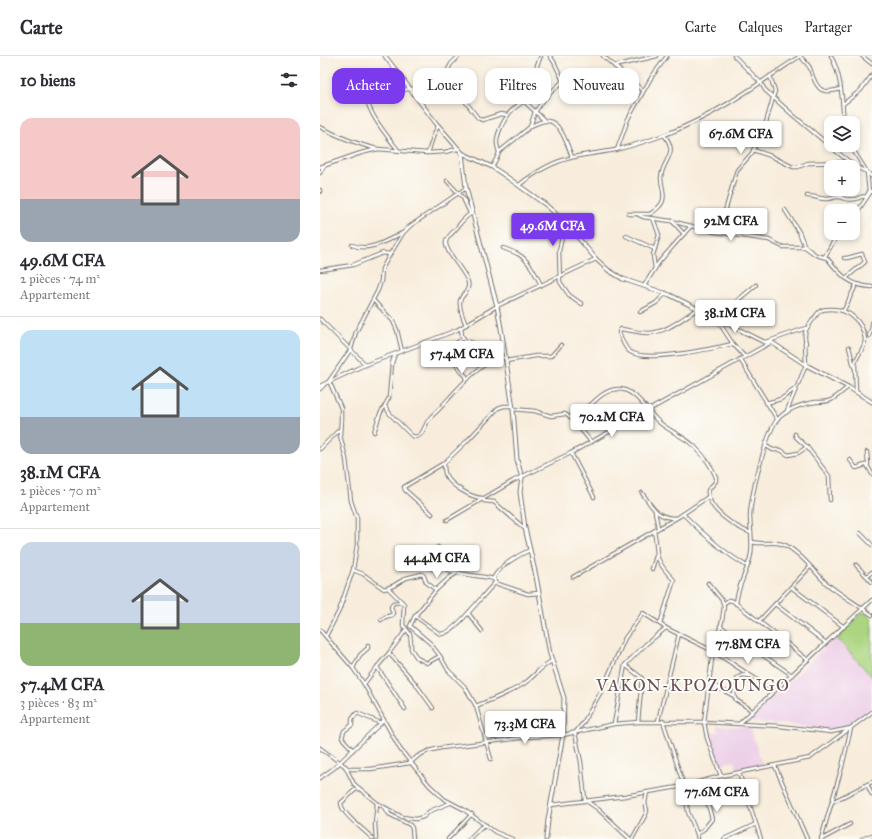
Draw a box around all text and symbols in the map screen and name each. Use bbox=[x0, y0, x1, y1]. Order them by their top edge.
text: Carte bbox=[20, 16, 63, 39]
text: Carte bbox=[685, 19, 716, 36]
text: Calques bbox=[738, 19, 783, 36]
text: Partager bbox=[805, 19, 852, 36]
chip: Acheter bbox=[332, 68, 405, 104]
chip: Louer bbox=[413, 68, 477, 104]
chip: Filtres bbox=[485, 68, 551, 104]
chip: Nouveau bbox=[559, 68, 639, 104]
icon: filters bbox=[278, 69, 300, 91]
text: 10 biens bbox=[20, 70, 75, 91]
map controls bbox=[824, 116, 860, 240]
button: layers bbox=[824, 116, 860, 152]
pin: 67.6M CFA bbox=[695, 121, 787, 155]
text: 67.6M CFA bbox=[709, 126, 773, 142]
icon: home bbox=[124, 144, 196, 216]
button: + bbox=[824, 160, 860, 196]
button: − bbox=[824, 204, 860, 240]
pin: 92M CFA bbox=[694, 208, 768, 242]
pin: 49.6M CFA bbox=[507, 213, 599, 247]
text: 92M CFA bbox=[703, 213, 759, 229]
text: 49.6M CFA bbox=[520, 218, 586, 234]
text: 49.6M CFA bbox=[20, 250, 105, 271]
text: 2 pièces · 74 m² bbox=[20, 271, 100, 287]
text: Appartement bbox=[20, 287, 90, 303]
pin: 38.1M CFA bbox=[689, 300, 781, 334]
text: 38.1M CFA bbox=[704, 305, 766, 321]
pin: 57.4M CFA bbox=[416, 341, 508, 375]
text: 57.4M CFA bbox=[430, 346, 494, 362]
icon: home bbox=[124, 356, 196, 428]
pin: 70.2M CFA bbox=[566, 404, 658, 438]
text: 70.2M CFA bbox=[579, 409, 645, 425]
text: 38.1M CFA bbox=[20, 462, 101, 483]
text: 2 pièces · 70 m² bbox=[20, 483, 101, 499]
text: Appartement bbox=[20, 499, 90, 515]
pin: 44.4M CFA bbox=[391, 545, 483, 579]
text: 44.4M CFA bbox=[404, 550, 470, 566]
icon: home bbox=[124, 568, 196, 640]
pin: 77.8M CFA bbox=[702, 631, 794, 665]
text: 77.8M CFA bbox=[716, 636, 781, 652]
text: 57.4M CFA bbox=[20, 674, 104, 695]
district label: VAKON-KPOZOUNGO bbox=[595, 675, 790, 696]
text: 3 pièces · 83 m² bbox=[20, 695, 97, 711]
text: Appartement bbox=[20, 711, 90, 727]
pin: 73.3M CFA bbox=[479, 711, 571, 745]
text: 73.3M CFA bbox=[494, 716, 556, 732]
pin: 77.6M CFA bbox=[671, 779, 763, 813]
text: 77.6M CFA bbox=[685, 784, 749, 800]

